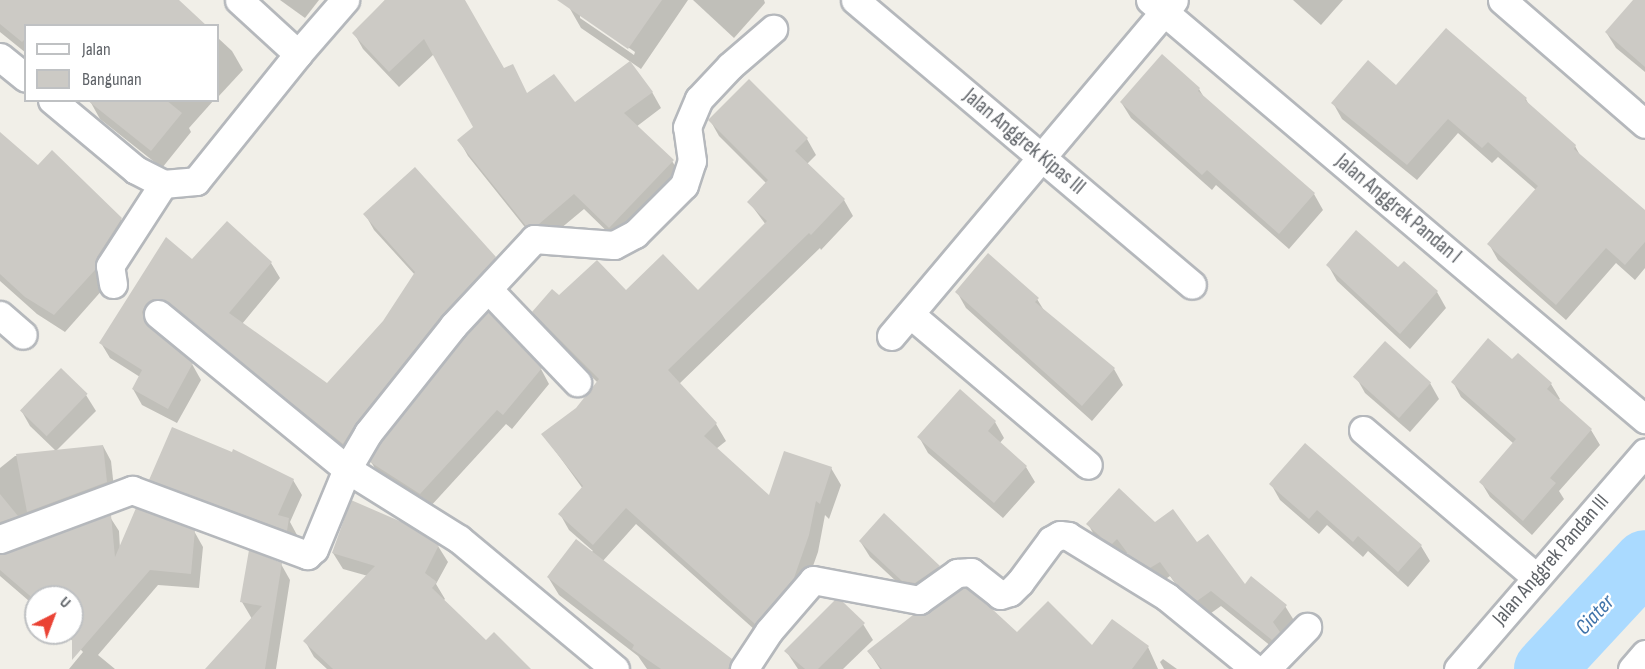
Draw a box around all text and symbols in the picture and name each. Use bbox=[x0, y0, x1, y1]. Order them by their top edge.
legend bbox=[24, 24, 219, 102]
text: Jalan bbox=[82, 39, 111, 60]
text: Bangunan bbox=[82, 69, 142, 90]
street label: Jalan Anggrek Kipas III bbox=[958, 84, 1090, 200]
street label: Jalan Anggrek Pandan I bbox=[1330, 149, 1466, 269]
street label: Jalan Anggrek Pandan III bbox=[1487, 490, 1615, 630]
north arrow bbox=[24, 585, 84, 645]
water label: Ciater bbox=[1570, 590, 1620, 640]
text: U bbox=[56, 593, 74, 613]

